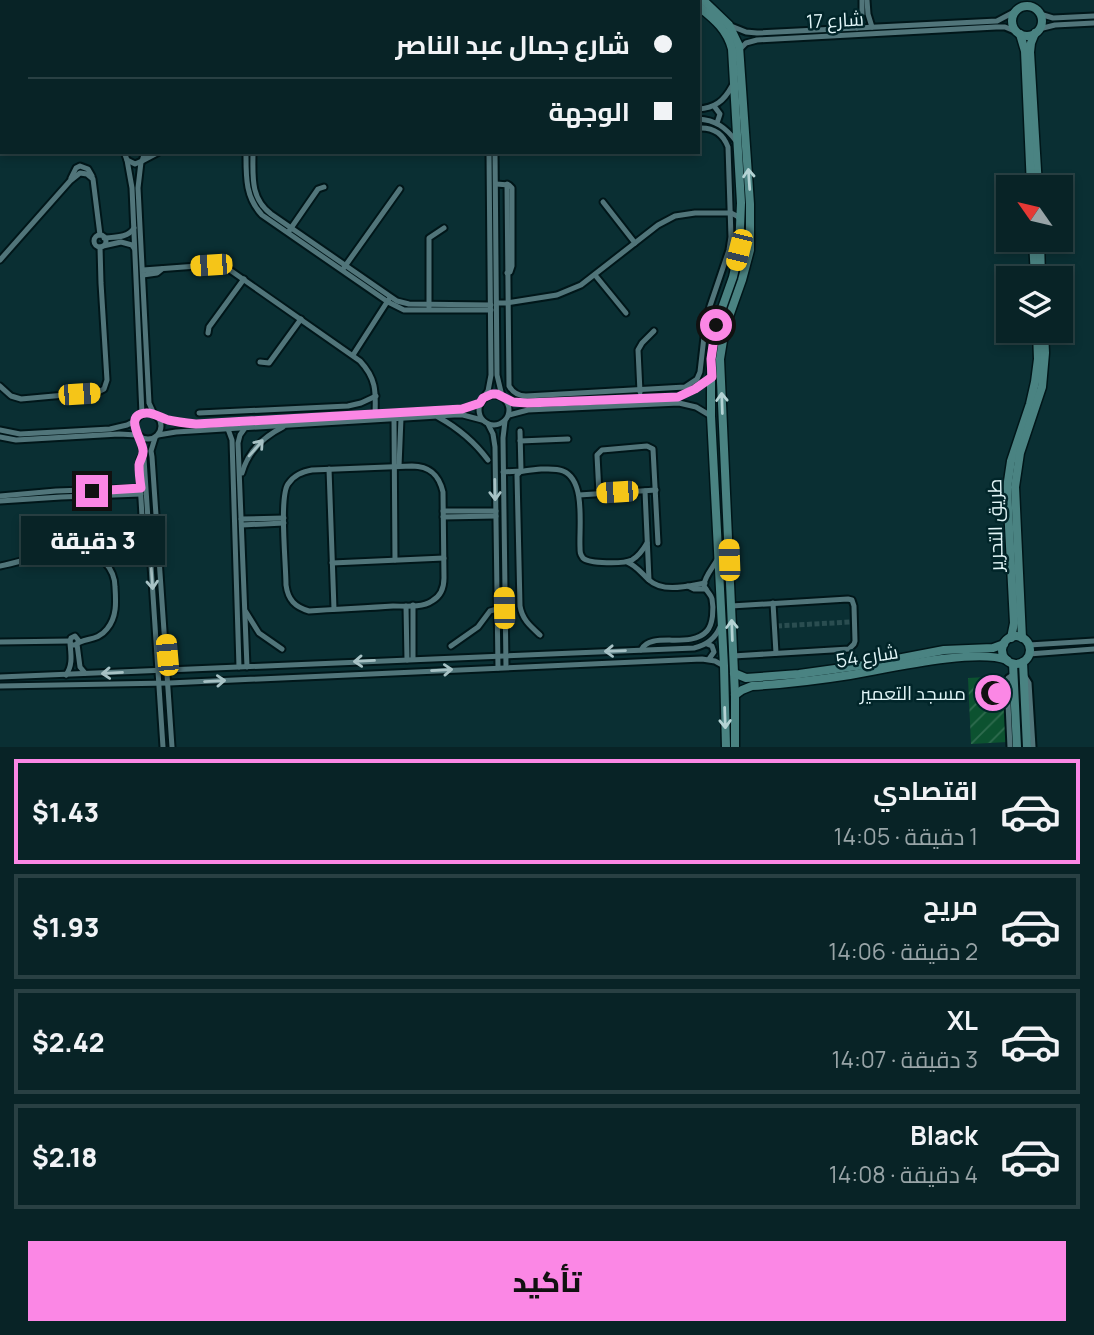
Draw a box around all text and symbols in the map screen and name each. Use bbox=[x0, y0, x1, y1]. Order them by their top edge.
street label: شارع 17 bbox=[806, 6, 864, 35]
text: شارع جمال عبد الناصر bbox=[395, 26, 630, 62]
text: الوجهة bbox=[549, 93, 630, 129]
one-way arrow bbox=[742, 169, 755, 191]
north arrow bbox=[996, 175, 1073, 252]
map controls bbox=[996, 175, 1073, 343]
car bbox=[724, 227, 755, 273]
car bbox=[190, 253, 233, 277]
button: layers bbox=[996, 266, 1073, 343]
route start bbox=[700, 309, 732, 341]
car bbox=[58, 382, 101, 406]
one-way arrow bbox=[716, 391, 729, 414]
one-way arrow bbox=[249, 439, 264, 457]
route end bbox=[76, 475, 108, 507]
street label: طريق التحرير bbox=[981, 478, 1009, 573]
one-way arrow bbox=[488, 479, 502, 502]
car bbox=[596, 480, 639, 504]
callout: 3 دقيقة bbox=[20, 516, 164, 564]
text: 3 دقيقة bbox=[51, 524, 136, 556]
car bbox=[718, 539, 741, 581]
one-way arrow bbox=[146, 567, 159, 589]
car bbox=[494, 587, 515, 629]
one-way arrow bbox=[725, 619, 738, 642]
car bbox=[155, 633, 180, 677]
street label: شارع 54 bbox=[834, 638, 900, 675]
one-way arrow bbox=[604, 644, 627, 657]
one-way arrow bbox=[352, 655, 375, 668]
one-way arrow bbox=[431, 664, 454, 677]
one-way arrow bbox=[101, 666, 124, 679]
mosque icon: مسجد التعمير bbox=[972, 672, 1014, 714]
one-way arrow bbox=[203, 674, 226, 687]
place label: مسجد التعمير bbox=[859, 680, 966, 706]
one-way arrow bbox=[719, 706, 732, 729]
text: اقتصادي bbox=[873, 772, 978, 808]
icon: car bbox=[999, 780, 1062, 843]
text: $1.43 bbox=[32, 794, 99, 830]
text: 1 دقيقة · 14:05 bbox=[833, 820, 978, 852]
text: مريح bbox=[923, 887, 978, 923]
icon: car bbox=[999, 895, 1062, 958]
text: $1.93 bbox=[32, 909, 99, 945]
text: 2 دقيقة · 14:06 bbox=[828, 935, 978, 967]
text: XL bbox=[947, 1002, 978, 1038]
icon: car bbox=[999, 1010, 1062, 1073]
text: $2.42 bbox=[32, 1024, 104, 1060]
text: 3 دقيقة · 14:07 bbox=[831, 1043, 978, 1075]
text: Black bbox=[910, 1117, 978, 1153]
icon: car bbox=[999, 1125, 1062, 1188]
text: $2.18 bbox=[32, 1139, 98, 1175]
text: 4 دقيقة · 14:08 bbox=[829, 1158, 978, 1190]
button: تأكيد bbox=[28, 1241, 1066, 1321]

